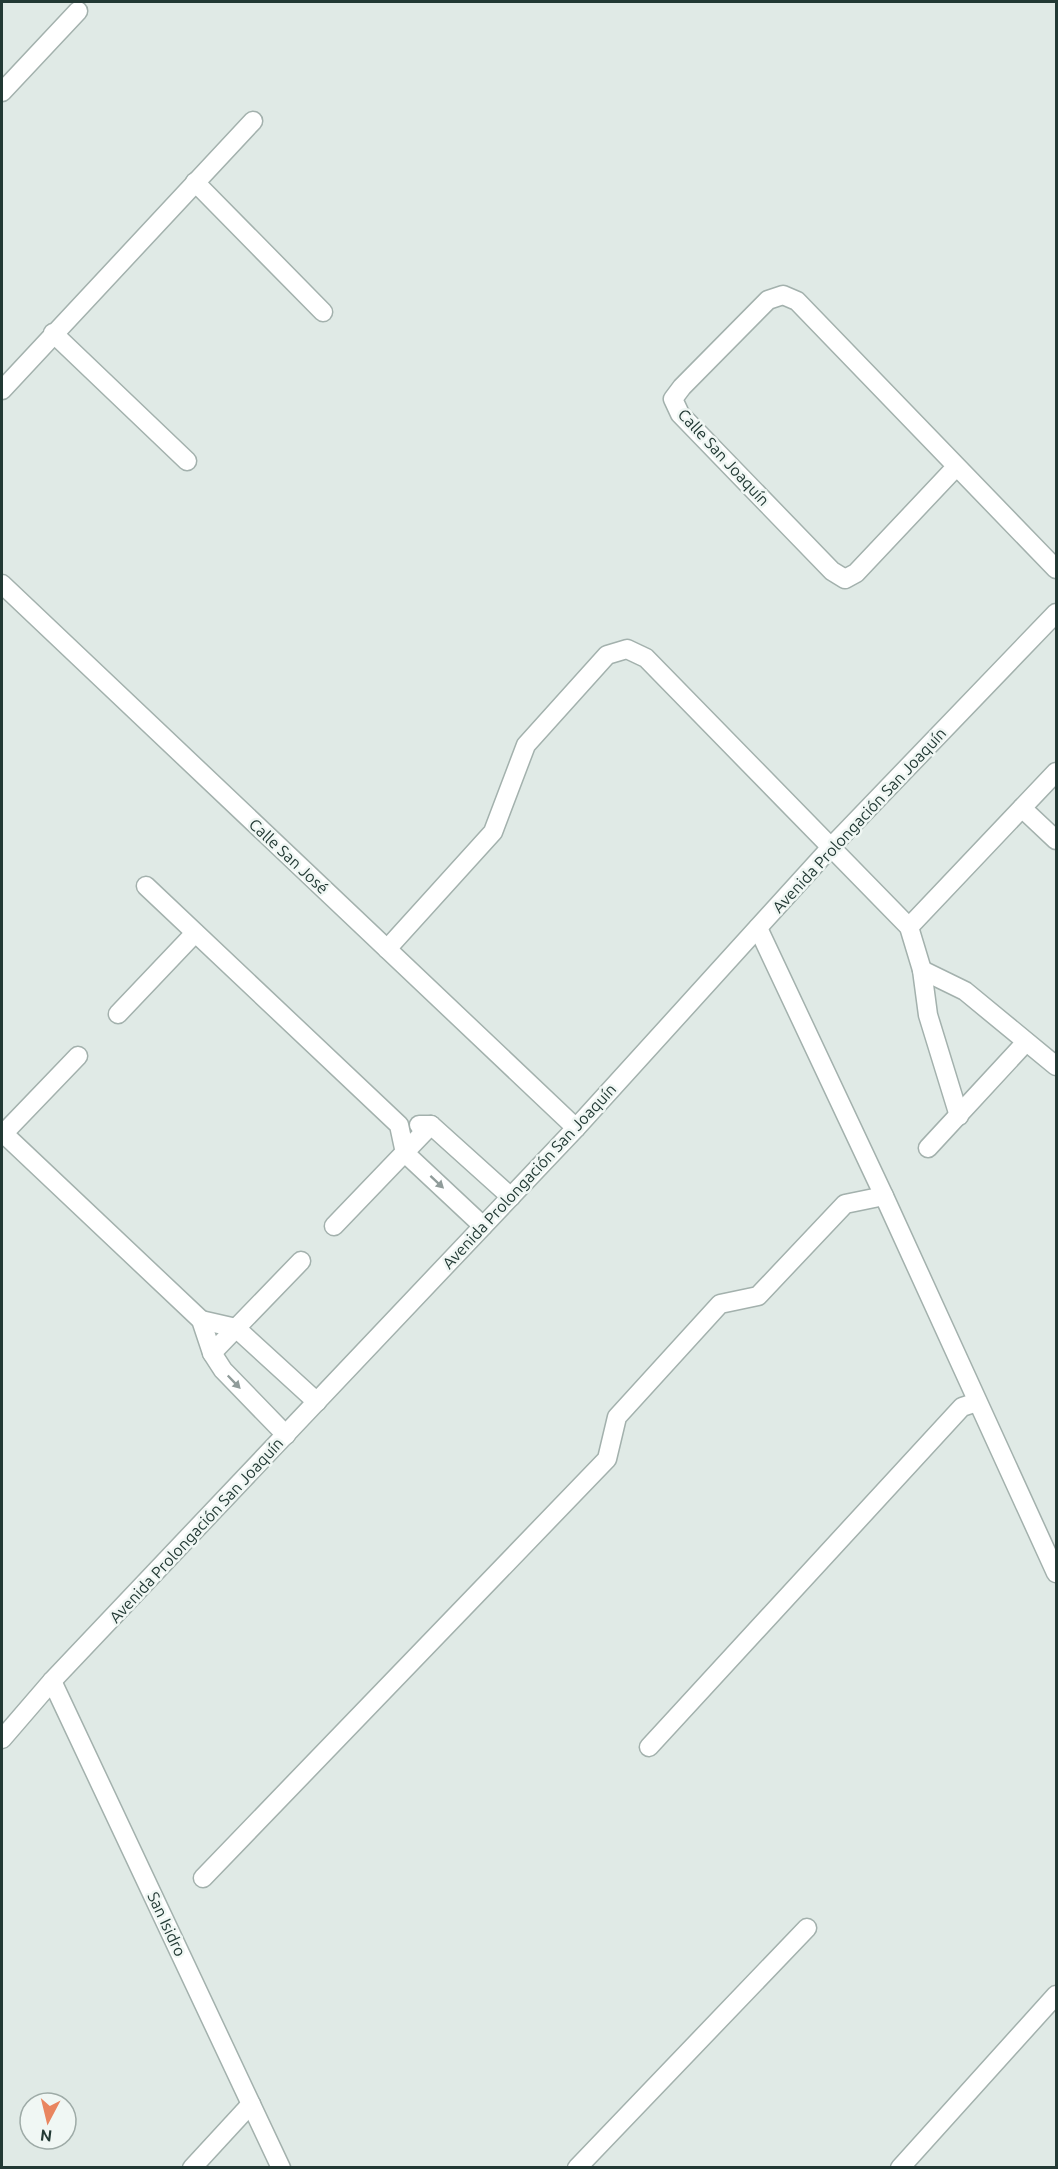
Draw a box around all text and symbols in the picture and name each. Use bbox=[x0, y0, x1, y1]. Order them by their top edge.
street label: Calle San Joaquín bbox=[675, 405, 773, 509]
street label: Avenida Prolongación San Joaquín bbox=[769, 724, 949, 916]
street label: Calle San José bbox=[246, 815, 332, 897]
street label: Avenida Prolongación San Joaquín bbox=[439, 1080, 619, 1272]
one-way arrow bbox=[429, 1175, 444, 1189]
one-way arrow bbox=[227, 1375, 241, 1389]
street label: Avenida Prolongación San Joaquín bbox=[106, 1434, 286, 1626]
street label: San Isidro bbox=[144, 1889, 190, 1959]
north arrow bbox=[18, 2091, 78, 2151]
text: N bbox=[39, 2126, 53, 2146]

